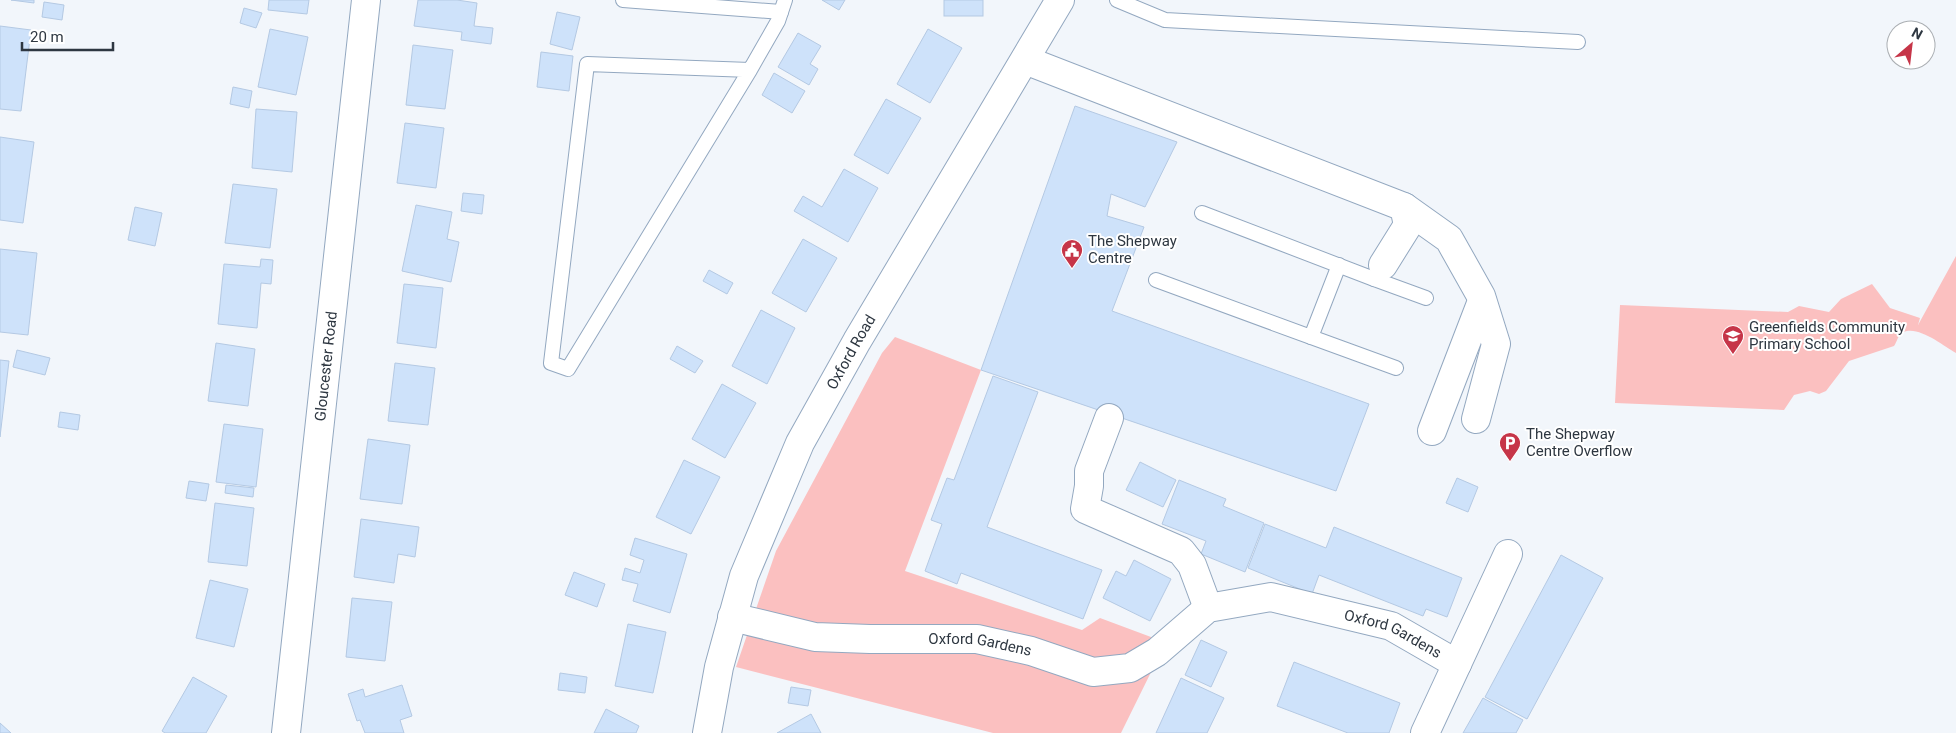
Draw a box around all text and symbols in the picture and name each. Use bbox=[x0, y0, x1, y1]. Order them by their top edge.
scale bar bbox=[22, 20, 114, 52]
north arrow bbox=[1886, 20, 1936, 70]
text: N bbox=[1909, 24, 1925, 43]
text: 20 m bbox=[30, 28, 64, 46]
place label: The Shepway Centre bbox=[1088, 232, 1177, 267]
public building icon: The Shepway Centre bbox=[1060, 238, 1084, 269]
street label: Gloucester Road bbox=[311, 310, 341, 422]
street label: Oxford Road bbox=[823, 311, 880, 393]
place label: Greenfields Community Primary School bbox=[1749, 318, 1905, 353]
school or university icon: Greenfields Community Primary School bbox=[1721, 324, 1745, 355]
place label: The Shepway Centre Overflow bbox=[1526, 425, 1632, 460]
parking icon: The Shepway Centre Overflow bbox=[1498, 431, 1522, 462]
street label: Oxford Gardens bbox=[1342, 606, 1445, 662]
street label: Oxford Gardens bbox=[928, 630, 1033, 660]

